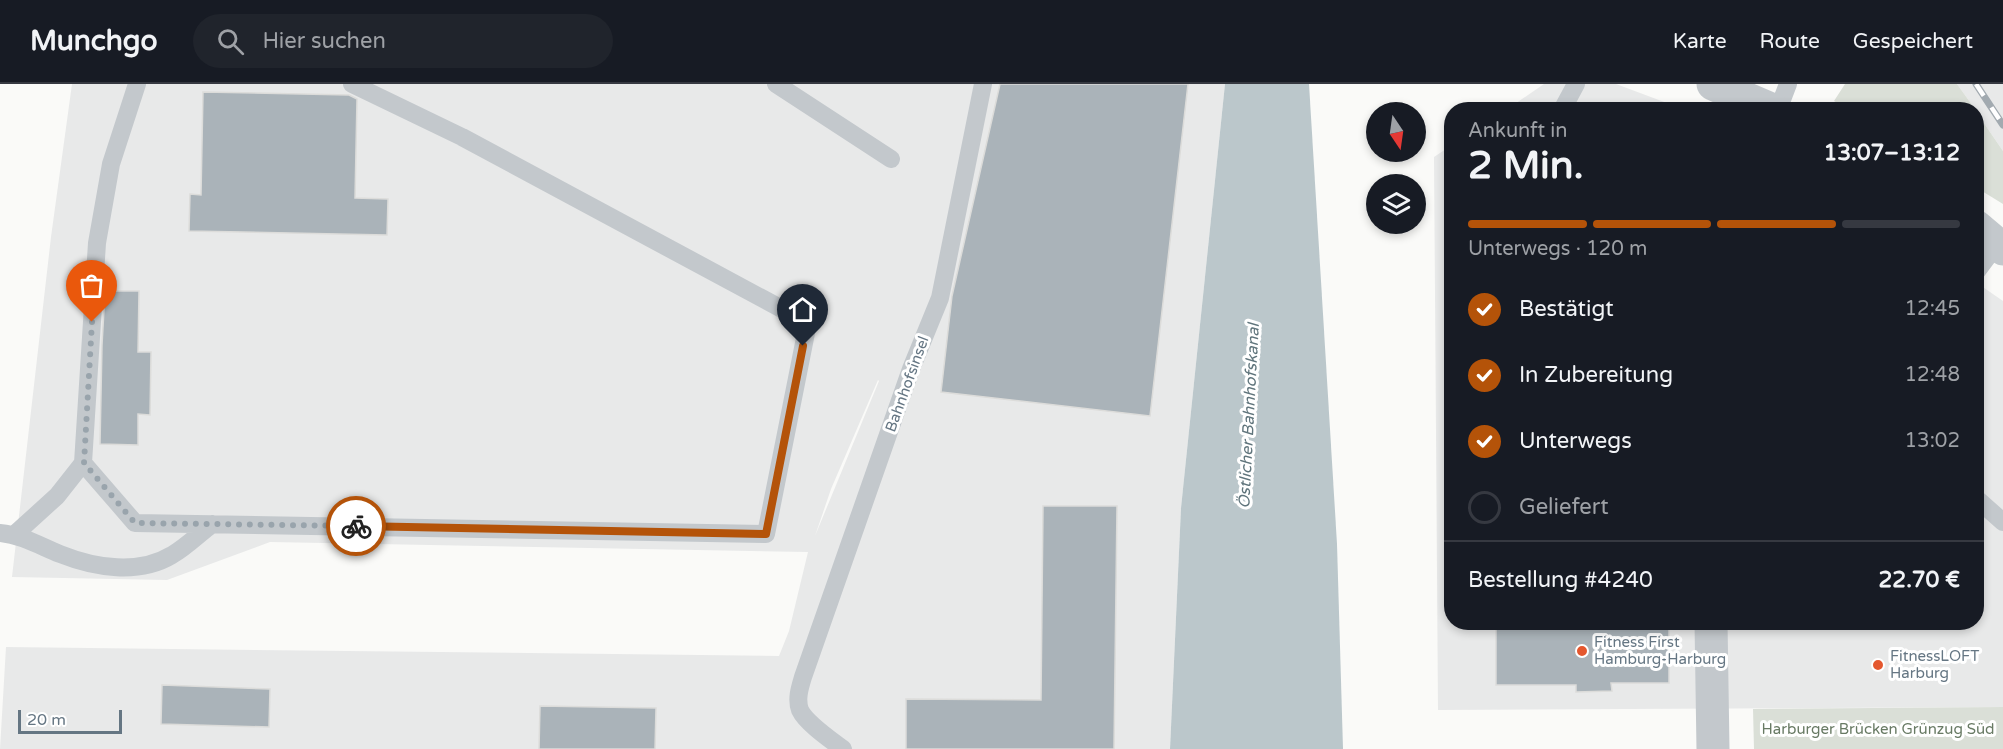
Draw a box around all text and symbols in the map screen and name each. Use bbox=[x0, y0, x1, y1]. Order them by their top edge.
search box bbox=[193, 14, 613, 68]
text: Munchgo bbox=[30, 24, 157, 58]
icon: search bbox=[214, 25, 247, 58]
text: Hier suchen bbox=[262, 28, 386, 54]
text: Karte bbox=[1673, 29, 1727, 54]
text: Route bbox=[1760, 29, 1820, 54]
text: Gespeichert bbox=[1853, 29, 1973, 54]
north arrow bbox=[1366, 102, 1426, 162]
map controls bbox=[1366, 102, 1426, 234]
text: Ankunft in bbox=[1468, 119, 1567, 143]
text: 13:07–13:12 bbox=[1823, 140, 1960, 166]
text: 2 Min. bbox=[1468, 142, 1584, 189]
button: layers bbox=[1366, 174, 1426, 234]
text: Unterwegs · 120 m bbox=[1468, 237, 1647, 261]
pin bbox=[66, 260, 117, 322]
icon: bag bbox=[75, 269, 108, 302]
pin bbox=[777, 284, 828, 346]
icon: home bbox=[786, 293, 819, 326]
icon: check bbox=[1468, 293, 1501, 326]
text: Bestätigt bbox=[1519, 296, 1614, 322]
text: 12:45 bbox=[1905, 297, 1960, 321]
water label: Östlicher Bahnhofskanal bbox=[1234, 321, 1264, 509]
street label: Bahnhofsinsel bbox=[881, 334, 933, 434]
icon: check bbox=[1468, 359, 1501, 392]
text: In Zubereitung bbox=[1519, 362, 1673, 388]
text: 12:48 bbox=[1905, 363, 1960, 387]
icon: check bbox=[1468, 425, 1501, 458]
text: Unterwegs bbox=[1519, 428, 1632, 454]
text: 13:02 bbox=[1905, 429, 1960, 453]
text: Geliefert bbox=[1519, 494, 1609, 520]
courier bbox=[326, 496, 386, 556]
icon: bike bbox=[340, 510, 373, 543]
text: Bestellung #4240 bbox=[1468, 567, 1653, 593]
text: 22.70 € bbox=[1879, 567, 1960, 593]
place label: Fitness First Hamburg-Harburg bbox=[1594, 633, 1726, 668]
marker: Fitness First Hamburg-Harburg bbox=[1575, 644, 1589, 658]
place label: FitnessLOFT Harburg bbox=[1890, 647, 1979, 682]
marker: FitnessLOFT Harburg bbox=[1871, 658, 1885, 672]
scale bar bbox=[18, 707, 122, 734]
text: 20 m bbox=[27, 710, 66, 730]
park label: Harburger Brücken Grünzug Süd bbox=[1762, 720, 1995, 738]

